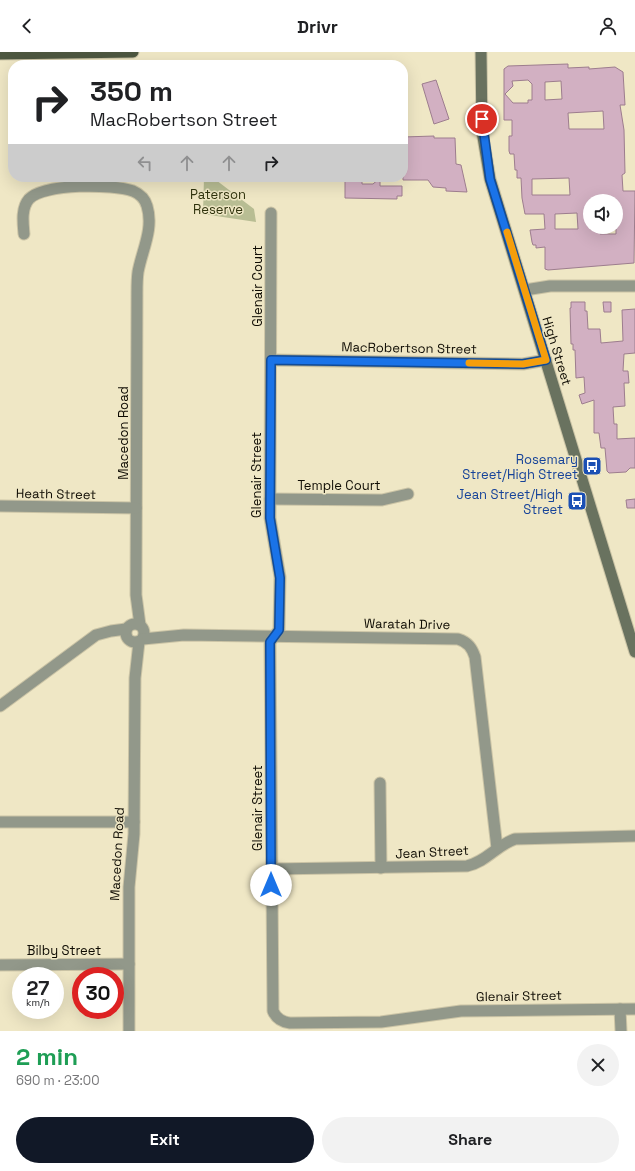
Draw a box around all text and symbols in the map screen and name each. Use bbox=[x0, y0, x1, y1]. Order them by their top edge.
icon: back bbox=[16, 15, 38, 37]
text: Drivr bbox=[297, 15, 338, 38]
icon: person bbox=[597, 15, 619, 37]
text: 350 m bbox=[90, 73, 173, 109]
icon: right bbox=[24, 76, 76, 128]
pin bbox=[465, 102, 499, 136]
text: MacRobertson Street bbox=[90, 108, 278, 131]
icon: arrive bbox=[471, 108, 493, 130]
icon: left bbox=[134, 152, 156, 174]
icon: ahead bbox=[176, 152, 198, 174]
icon: ahead bbox=[218, 152, 240, 174]
icon: right bbox=[260, 152, 282, 174]
park label: Paterson Reserve bbox=[190, 186, 246, 218]
map controls bbox=[583, 194, 623, 234]
button: sound bbox=[583, 194, 623, 234]
street label: Glenair Court bbox=[249, 245, 266, 327]
street label: High Street bbox=[538, 315, 576, 387]
street label: MacRobertson Street bbox=[341, 338, 477, 358]
street label: Macedon Road bbox=[115, 386, 132, 480]
street label: Glenair Street bbox=[248, 432, 265, 518]
place label: Rosemary Street/High Street bbox=[462, 451, 578, 483]
bus stop icon: Rosemary Street/High Street bbox=[581, 455, 603, 477]
street label: Temple Court bbox=[297, 477, 381, 494]
street label: Heath Street bbox=[16, 485, 96, 503]
place label: Jean Street/High Street bbox=[457, 486, 563, 518]
bus stop icon: Jean Street/High Street bbox=[566, 490, 588, 512]
street label: Waratah Drive bbox=[364, 615, 450, 633]
street label: Glenair Street bbox=[249, 765, 266, 851]
street label: Macedon Road bbox=[106, 807, 128, 901]
street label: Jean Street bbox=[395, 842, 469, 862]
position arrow bbox=[250, 864, 292, 906]
street label: Bilby Street bbox=[27, 942, 101, 959]
speed limit sign: 30 bbox=[72, 967, 124, 1019]
text: 27 bbox=[27, 975, 49, 1001]
street label: Glenair Street bbox=[476, 987, 562, 1005]
text: km/h bbox=[26, 996, 50, 1009]
text: 2 min bbox=[16, 1041, 78, 1072]
button: close bbox=[577, 1044, 619, 1086]
text: 690 m · 23:00 bbox=[16, 1072, 99, 1089]
button: Exit bbox=[16, 1117, 314, 1163]
button: Share bbox=[322, 1117, 619, 1163]

